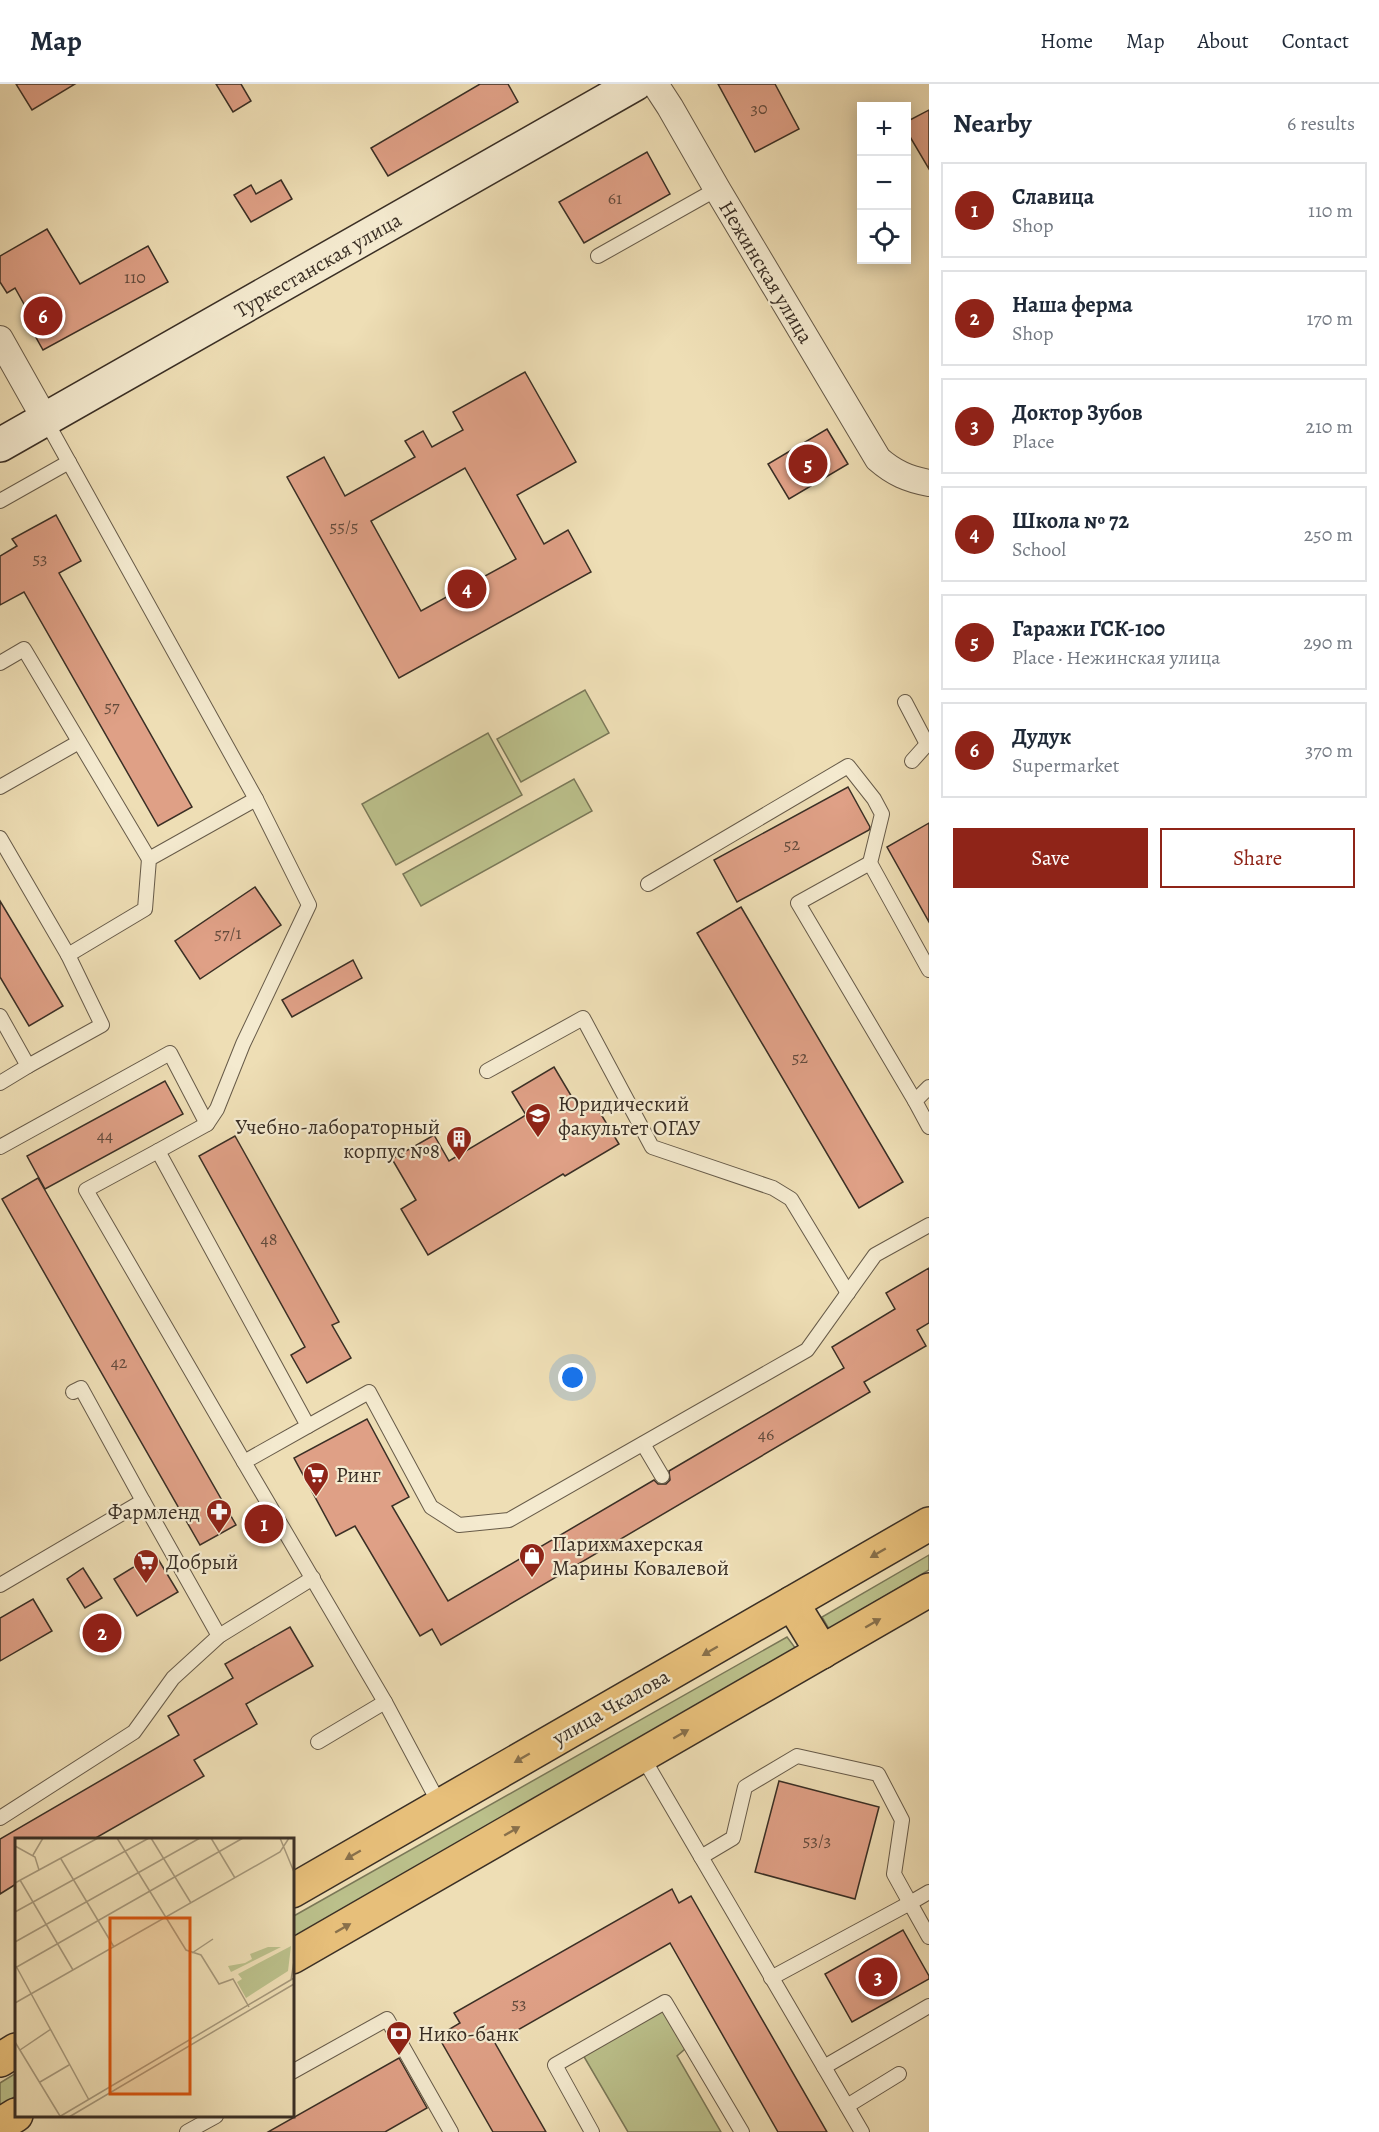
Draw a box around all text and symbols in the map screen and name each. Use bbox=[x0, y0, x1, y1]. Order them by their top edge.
text: Map bbox=[30, 22, 82, 60]
text: Home bbox=[1040, 27, 1093, 55]
text: Map bbox=[1126, 27, 1164, 55]
text: About bbox=[1197, 27, 1249, 55]
text: Contact bbox=[1282, 27, 1349, 55]
house number: 30 bbox=[750, 96, 768, 120]
map controls bbox=[857, 102, 911, 264]
button: + bbox=[857, 102, 911, 156]
text: Nearby bbox=[953, 106, 1032, 141]
text: 6 results bbox=[1287, 110, 1355, 137]
button: − bbox=[857, 156, 911, 210]
text: Славица bbox=[1012, 182, 1094, 212]
house number: 61 bbox=[608, 186, 622, 210]
street label: Нежинская улица bbox=[712, 195, 820, 349]
text: 1 bbox=[971, 197, 978, 224]
text: 110 m bbox=[1308, 197, 1353, 224]
street label: Туркестанская улица bbox=[229, 206, 407, 324]
button: locate bbox=[857, 210, 911, 264]
text: Shop bbox=[1012, 212, 1054, 239]
house number: 110 bbox=[124, 265, 146, 289]
text: Наша ферма bbox=[1012, 290, 1133, 320]
pin: 6 bbox=[24, 294, 63, 338]
text: 2 bbox=[970, 305, 979, 332]
text: 170 m bbox=[1307, 305, 1353, 332]
text: Shop bbox=[1012, 320, 1054, 347]
text: Доктор Зубов bbox=[1012, 398, 1143, 428]
text: 3 bbox=[970, 413, 979, 440]
text: 210 m bbox=[1305, 413, 1353, 440]
text: Place bbox=[1012, 428, 1054, 455]
pin: 5 bbox=[788, 442, 828, 487]
text: Школа № 72 bbox=[1012, 506, 1129, 536]
house number: 55/5 bbox=[329, 514, 359, 538]
text: 4 bbox=[970, 521, 979, 548]
text: 250 m bbox=[1304, 521, 1353, 548]
text: School bbox=[1012, 536, 1066, 563]
house number: 53 bbox=[32, 546, 48, 570]
pin: 4 bbox=[448, 566, 486, 612]
text: Гаражи ГСК-100 bbox=[1012, 614, 1165, 644]
text: 5 bbox=[970, 629, 979, 656]
text: 290 m bbox=[1303, 629, 1353, 656]
text: Place · Нежинская улица bbox=[1012, 644, 1221, 671]
house number: 57 bbox=[104, 694, 120, 718]
text: Дудук bbox=[1012, 722, 1071, 752]
text: 6 bbox=[970, 737, 979, 764]
text: 370 m bbox=[1305, 737, 1353, 764]
text: Supermarket bbox=[1012, 752, 1119, 779]
button: Save bbox=[953, 828, 1148, 888]
button: Share bbox=[1160, 828, 1355, 888]
house number: 52 bbox=[784, 832, 801, 856]
house number: 57/1 bbox=[214, 921, 242, 945]
house number: 52 bbox=[792, 1045, 809, 1069]
place label: Юридический факультет ОГАУ bbox=[558, 1090, 700, 1142]
school or university icon: Юридический факультет ОГАУ bbox=[523, 1101, 553, 1139]
place label: Учебно-лабораторный корпус №8 bbox=[235, 1113, 440, 1165]
house number: 44 bbox=[97, 1123, 113, 1147]
building icon: Учебно-лабораторный корпус №8 bbox=[444, 1124, 474, 1162]
house number: 48 bbox=[261, 1227, 277, 1251]
house number: 42 bbox=[111, 1350, 128, 1374]
your location bbox=[558, 1363, 587, 1392]
house number: 46 bbox=[758, 1422, 774, 1446]
supermarket icon: Ринг bbox=[301, 1460, 331, 1498]
place label: Ринг bbox=[336, 1461, 381, 1489]
pharmacy icon: Фармленд bbox=[204, 1497, 234, 1535]
place label: Фармленд bbox=[108, 1498, 200, 1526]
pin: 1 bbox=[244, 1502, 284, 1546]
place label: Парихмахерская Марины Ковалевой bbox=[552, 1530, 729, 1582]
shop icon: Парихмахерская Марины Ковалевой bbox=[517, 1541, 547, 1579]
supermarket icon: Добрый bbox=[131, 1547, 161, 1585]
place label: Добрый bbox=[166, 1548, 238, 1576]
one-way arrow bbox=[870, 1548, 887, 1558]
pin: 2 bbox=[82, 1610, 122, 1656]
one-way arrow bbox=[865, 1618, 882, 1628]
one-way arrow bbox=[702, 1645, 718, 1656]
street label: улица Чкалова bbox=[546, 1662, 675, 1752]
one-way arrow bbox=[673, 1729, 690, 1739]
one-way arrow bbox=[513, 1753, 530, 1763]
one-way arrow bbox=[504, 1826, 521, 1836]
house number: 53/3 bbox=[803, 1828, 831, 1852]
inset map bbox=[15, 1838, 294, 2117]
one-way arrow bbox=[345, 1850, 361, 1861]
one-way arrow bbox=[335, 1923, 352, 1933]
pin: 3 bbox=[858, 1954, 898, 2000]
house number: 53 bbox=[511, 1991, 527, 2015]
bank icon: Нико-банк bbox=[384, 2019, 414, 2057]
place label: Нико-банк bbox=[418, 2020, 519, 2048]

